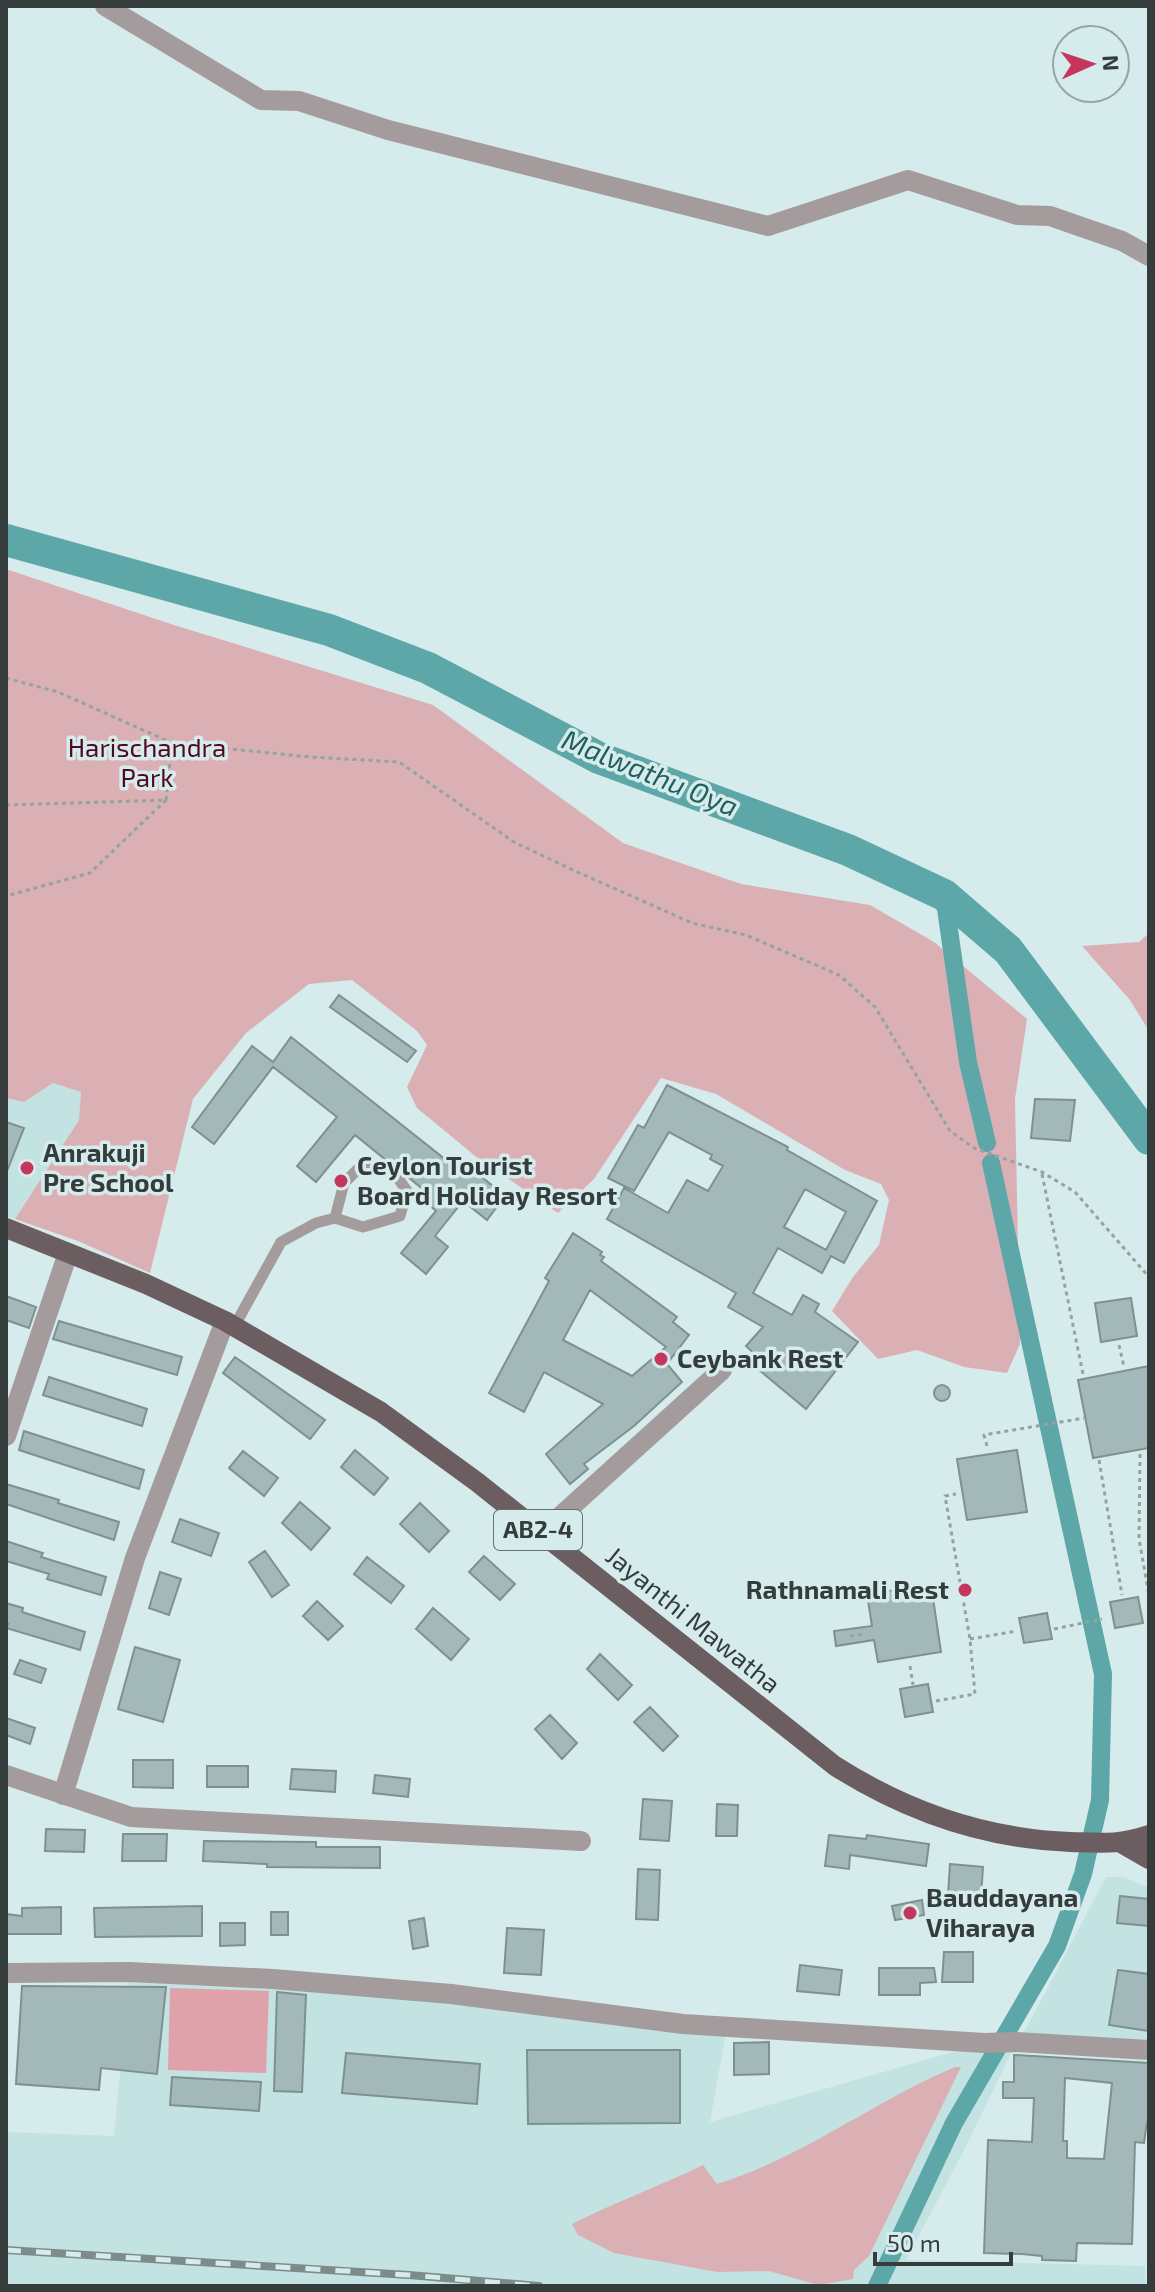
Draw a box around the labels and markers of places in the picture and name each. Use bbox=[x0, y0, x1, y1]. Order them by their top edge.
place label: Anrakuji Pre School bbox=[43, 1136, 174, 1197]
place label: Ceylon Tourist Board Holiday Resort bbox=[357, 1149, 618, 1211]
marker: Anrakuji Pre School bbox=[18, 1159, 36, 1177]
marker: Ceylon Tourist Board Holiday Resort bbox=[332, 1172, 350, 1190]
place label: Ceybank Rest bbox=[677, 1342, 844, 1374]
marker: Ceybank Rest bbox=[652, 1350, 670, 1368]
place label: Rathnamali Rest bbox=[746, 1573, 949, 1604]
marker: Rathnamali Rest bbox=[956, 1581, 974, 1599]
place label: Bauddayana Viharaya bbox=[926, 1881, 1078, 1943]
marker: Bauddayana Viharaya bbox=[901, 1904, 919, 1922]

